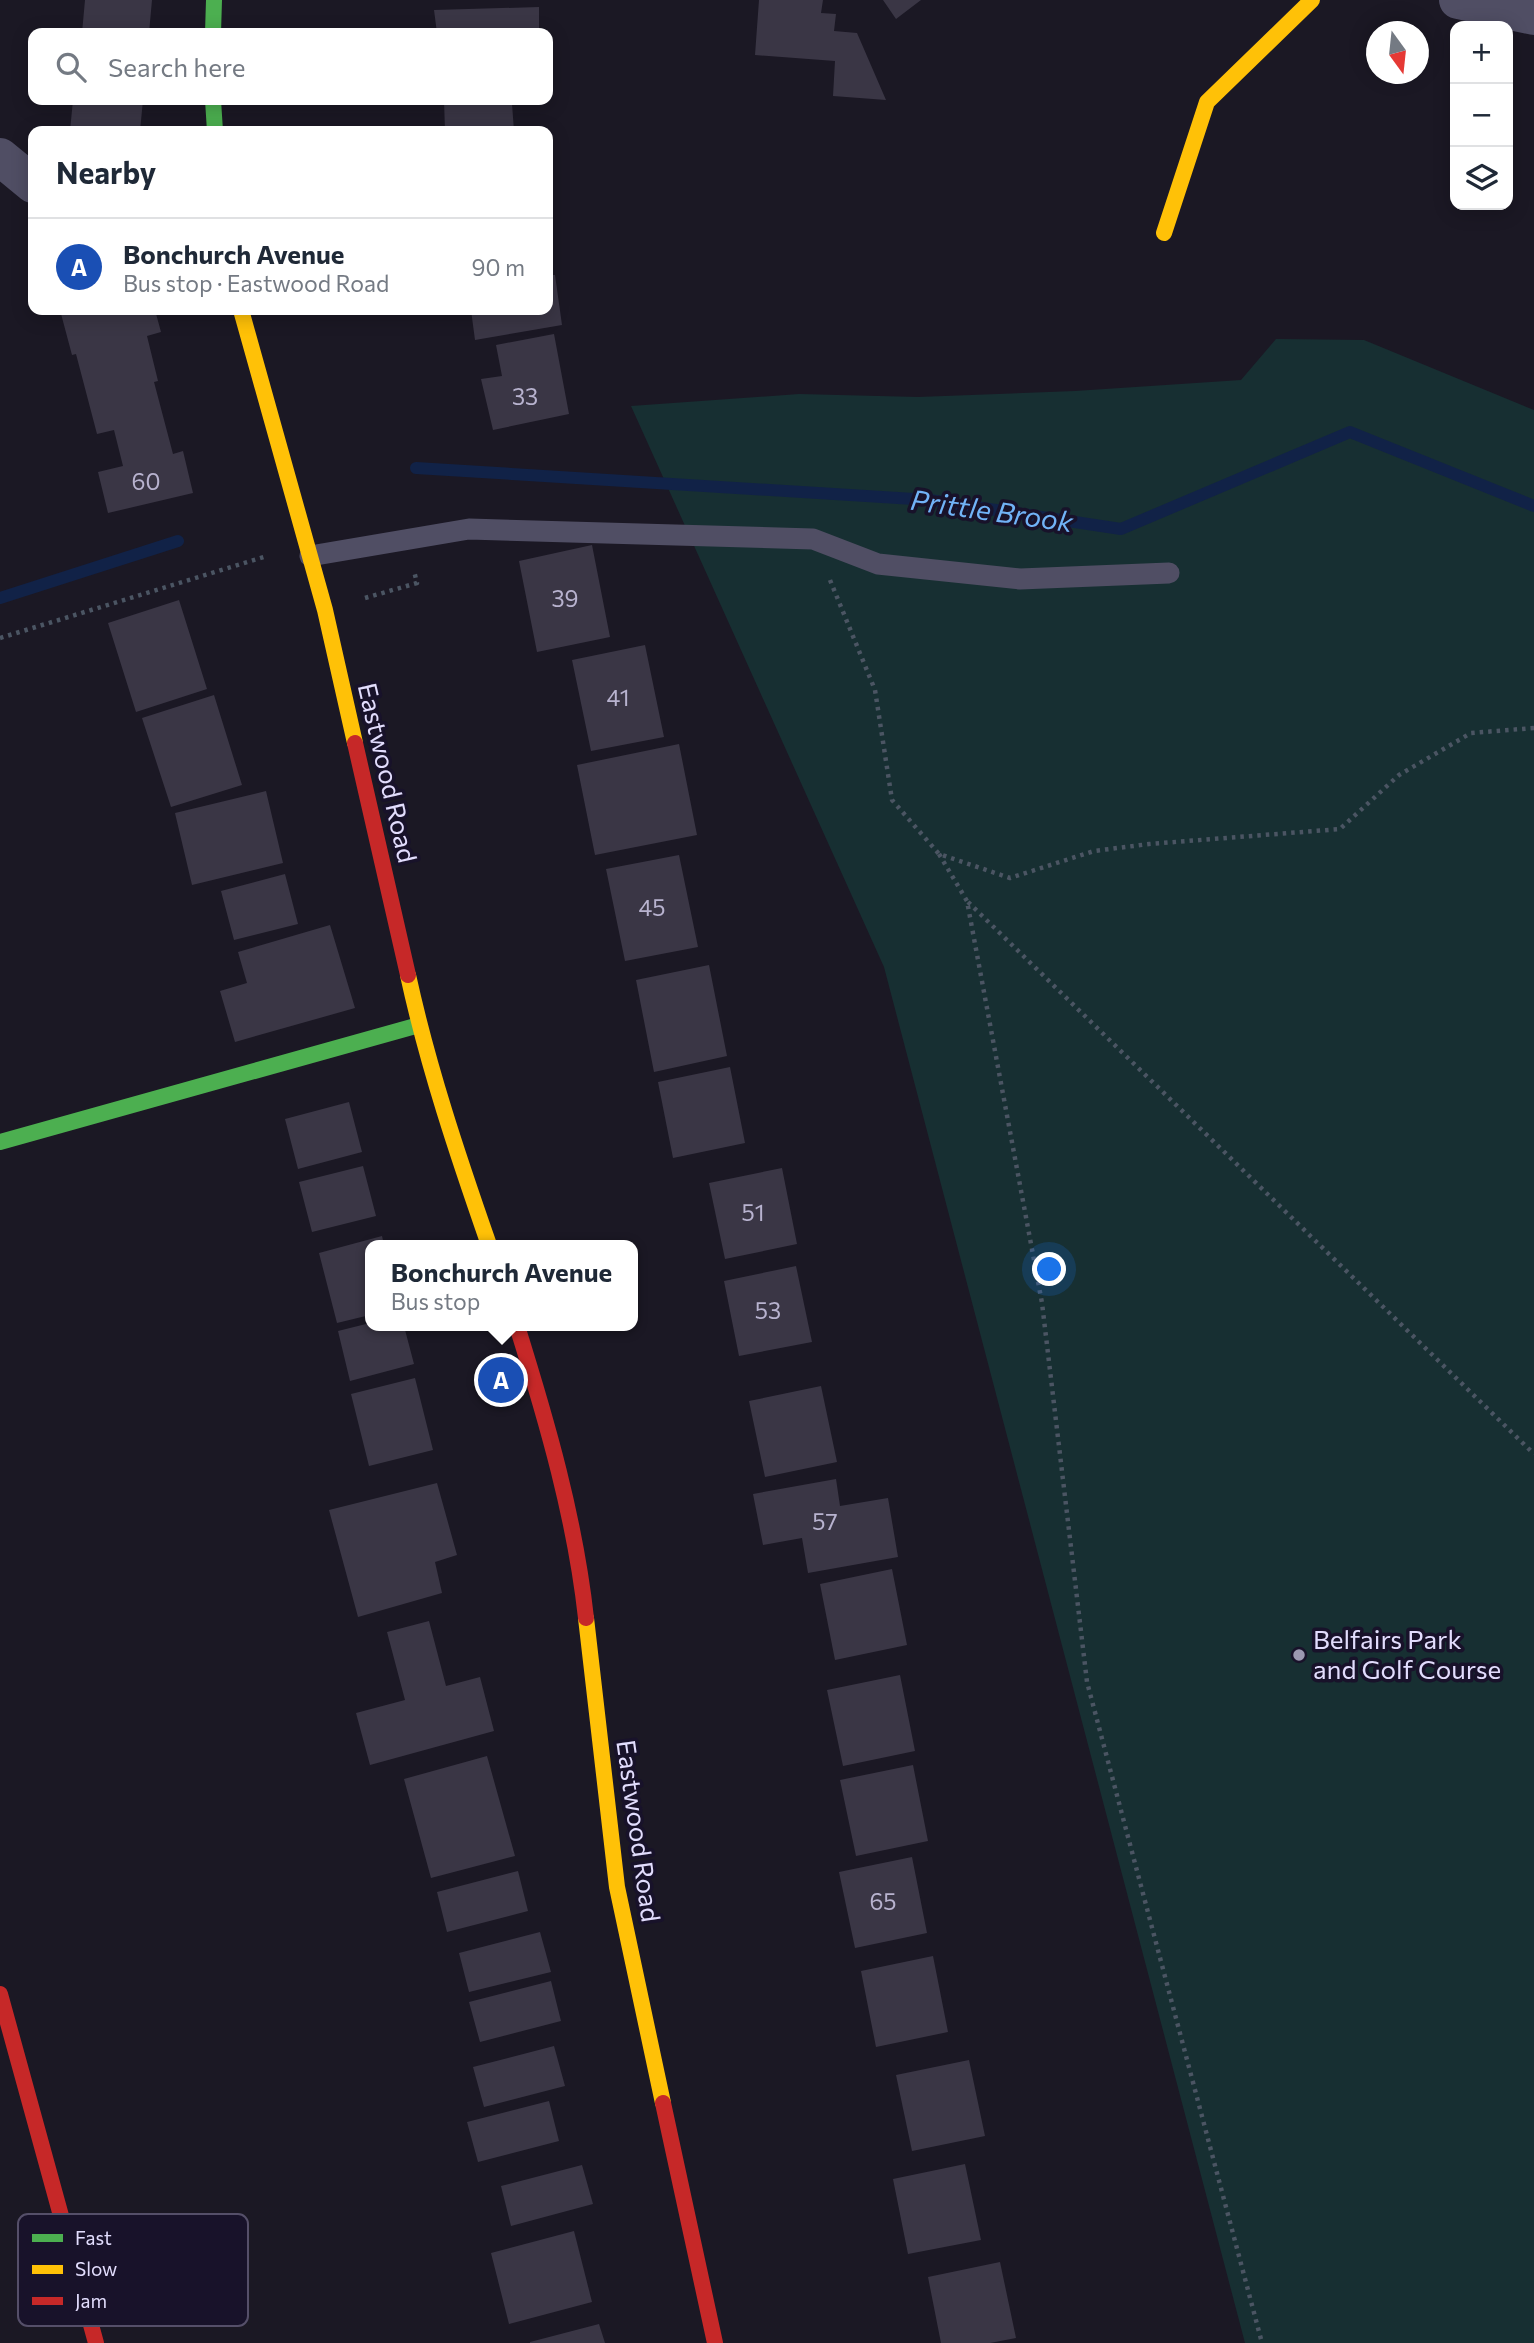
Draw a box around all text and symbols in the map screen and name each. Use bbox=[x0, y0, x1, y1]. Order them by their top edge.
north arrow bbox=[1366, 21, 1429, 84]
map controls bbox=[1450, 21, 1513, 210]
button: + bbox=[1450, 21, 1513, 84]
search box bbox=[28, 28, 553, 105]
icon: search bbox=[52, 48, 90, 86]
text: Search here bbox=[108, 51, 246, 82]
button: − bbox=[1450, 84, 1513, 147]
button: layers bbox=[1450, 147, 1513, 210]
text: Nearby bbox=[56, 153, 156, 190]
text: Bonchurch Avenue bbox=[123, 238, 344, 269]
text: A bbox=[71, 253, 87, 281]
text: 90 m bbox=[472, 253, 525, 281]
text: Bus stop · Eastwood Road bbox=[123, 269, 389, 297]
house number: 33 bbox=[512, 382, 538, 410]
house number: 60 bbox=[132, 467, 160, 495]
water label: Prittle Brook bbox=[909, 482, 1076, 538]
house number: 39 bbox=[551, 584, 579, 612]
street label: Eastwood Road bbox=[353, 680, 424, 866]
house number: 41 bbox=[607, 683, 629, 711]
house number: 45 bbox=[638, 893, 666, 921]
house number: 51 bbox=[741, 1198, 765, 1226]
popup bbox=[365, 1240, 638, 1331]
your location bbox=[1032, 1252, 1066, 1286]
text: Bonchurch Avenue bbox=[391, 1256, 612, 1287]
text: Bus stop bbox=[391, 1287, 480, 1315]
house number: 53 bbox=[755, 1296, 781, 1324]
pin: A bbox=[478, 1354, 524, 1406]
house number: 57 bbox=[812, 1507, 838, 1535]
place label: Belfairs Park and Golf Course bbox=[1313, 1623, 1501, 1684]
marker: Belfairs Park and Golf Course bbox=[1291, 1647, 1307, 1663]
street label: Eastwood Road bbox=[611, 1738, 668, 1924]
house number: 65 bbox=[869, 1887, 897, 1915]
legend bbox=[18, 2214, 248, 2326]
text: Fast bbox=[75, 2226, 112, 2249]
text: Slow bbox=[75, 2257, 117, 2280]
text: Jam bbox=[75, 2289, 107, 2312]

